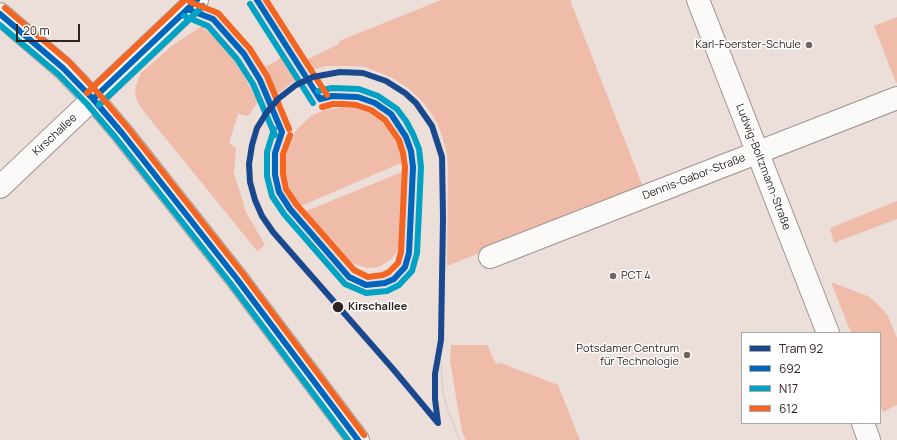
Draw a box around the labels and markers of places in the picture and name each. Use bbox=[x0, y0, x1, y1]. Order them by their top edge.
place label: Karl-Foerster-Schule bbox=[695, 38, 801, 52]
marker: Karl-Foerster-Schule bbox=[804, 40, 814, 50]
place label: PCT 4 bbox=[621, 269, 651, 283]
marker: PCT 4 bbox=[608, 271, 618, 281]
marker: Kirschallee bbox=[331, 300, 345, 314]
place label: Kirschallee bbox=[348, 300, 407, 314]
place label: Potsdamer Centrum für Technologie bbox=[576, 342, 679, 368]
marker: Potsdamer Centrum für Technologie bbox=[682, 350, 692, 360]

